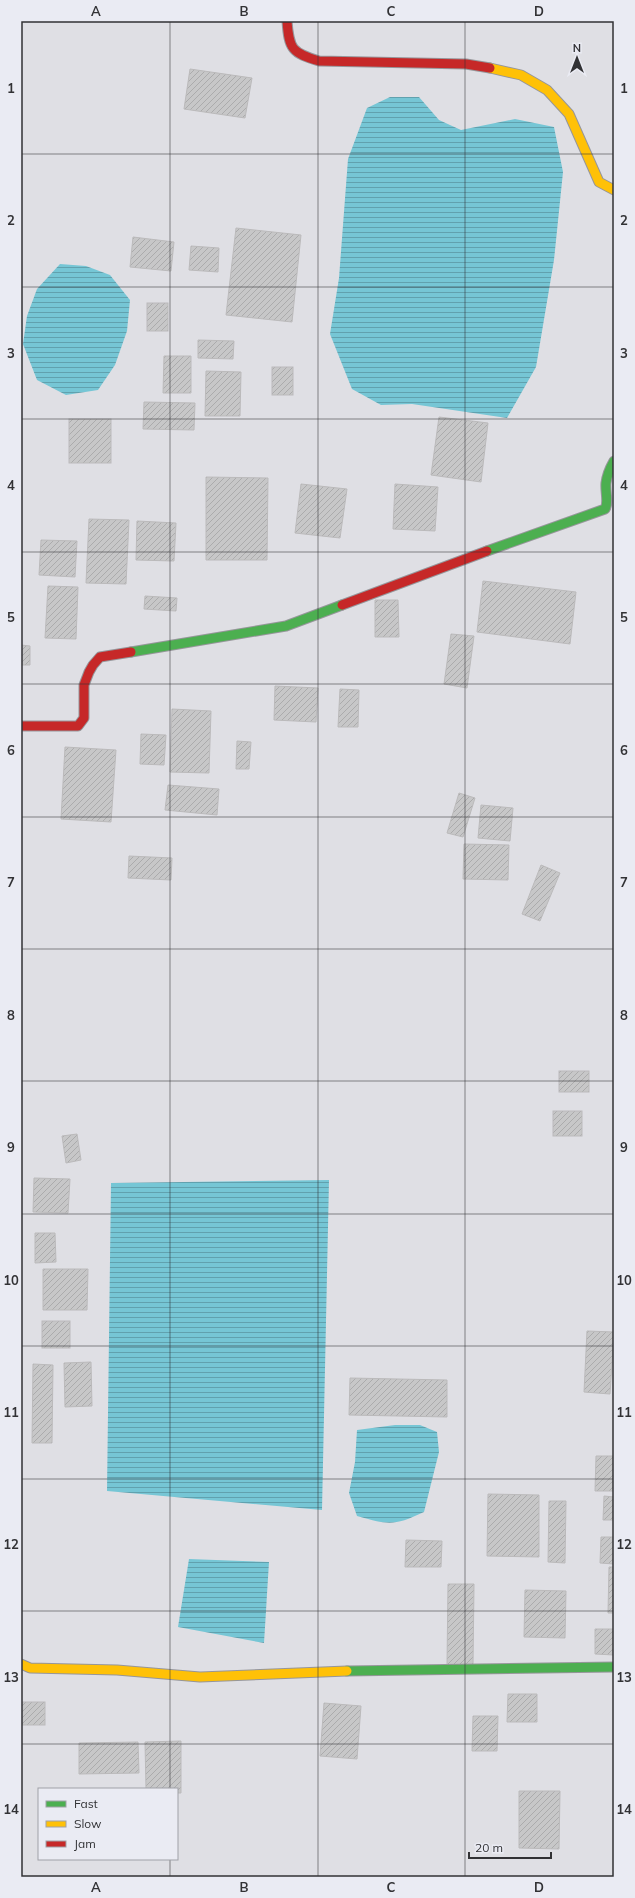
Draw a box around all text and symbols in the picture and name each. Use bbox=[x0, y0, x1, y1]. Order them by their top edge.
text: A bbox=[91, 3, 101, 19]
text: B bbox=[240, 3, 249, 19]
text: C bbox=[387, 3, 396, 19]
text: D bbox=[534, 3, 544, 19]
north arrow bbox=[557, 38, 597, 78]
text: N bbox=[573, 41, 581, 55]
text: 1 bbox=[7, 80, 15, 96]
text: 1 bbox=[620, 80, 628, 96]
text: 2 bbox=[7, 212, 15, 228]
text: 2 bbox=[620, 212, 628, 228]
text: 3 bbox=[7, 345, 15, 361]
text: 3 bbox=[620, 345, 628, 361]
text: 4 bbox=[7, 477, 15, 493]
text: 4 bbox=[620, 477, 628, 493]
text: 5 bbox=[7, 609, 15, 625]
text: 5 bbox=[620, 609, 628, 625]
text: 6 bbox=[7, 742, 15, 758]
text: 6 bbox=[620, 742, 628, 758]
text: 7 bbox=[7, 874, 15, 890]
text: 7 bbox=[620, 874, 628, 890]
text: 8 bbox=[7, 1007, 15, 1023]
text: 8 bbox=[620, 1007, 628, 1023]
text: 9 bbox=[7, 1139, 15, 1155]
text: 9 bbox=[620, 1139, 628, 1155]
text: 10 bbox=[3, 1272, 19, 1288]
text: 10 bbox=[616, 1272, 632, 1288]
text: 11 bbox=[3, 1404, 19, 1420]
text: 11 bbox=[616, 1404, 632, 1420]
text: 12 bbox=[3, 1536, 19, 1552]
text: 12 bbox=[616, 1536, 632, 1552]
text: 13 bbox=[3, 1669, 19, 1685]
text: 13 bbox=[616, 1669, 632, 1685]
legend bbox=[38, 1788, 178, 1860]
text: Fast bbox=[74, 1796, 98, 1811]
text: 14 bbox=[3, 1801, 19, 1817]
text: 14 bbox=[616, 1801, 632, 1817]
text: Slow bbox=[74, 1816, 102, 1831]
scale bar bbox=[469, 1834, 551, 1860]
text: Jam bbox=[74, 1836, 96, 1851]
text: 20 m bbox=[475, 1840, 503, 1855]
text: A bbox=[91, 1879, 101, 1895]
text: B bbox=[240, 1879, 249, 1895]
text: C bbox=[387, 1879, 396, 1895]
text: D bbox=[534, 1879, 544, 1895]

